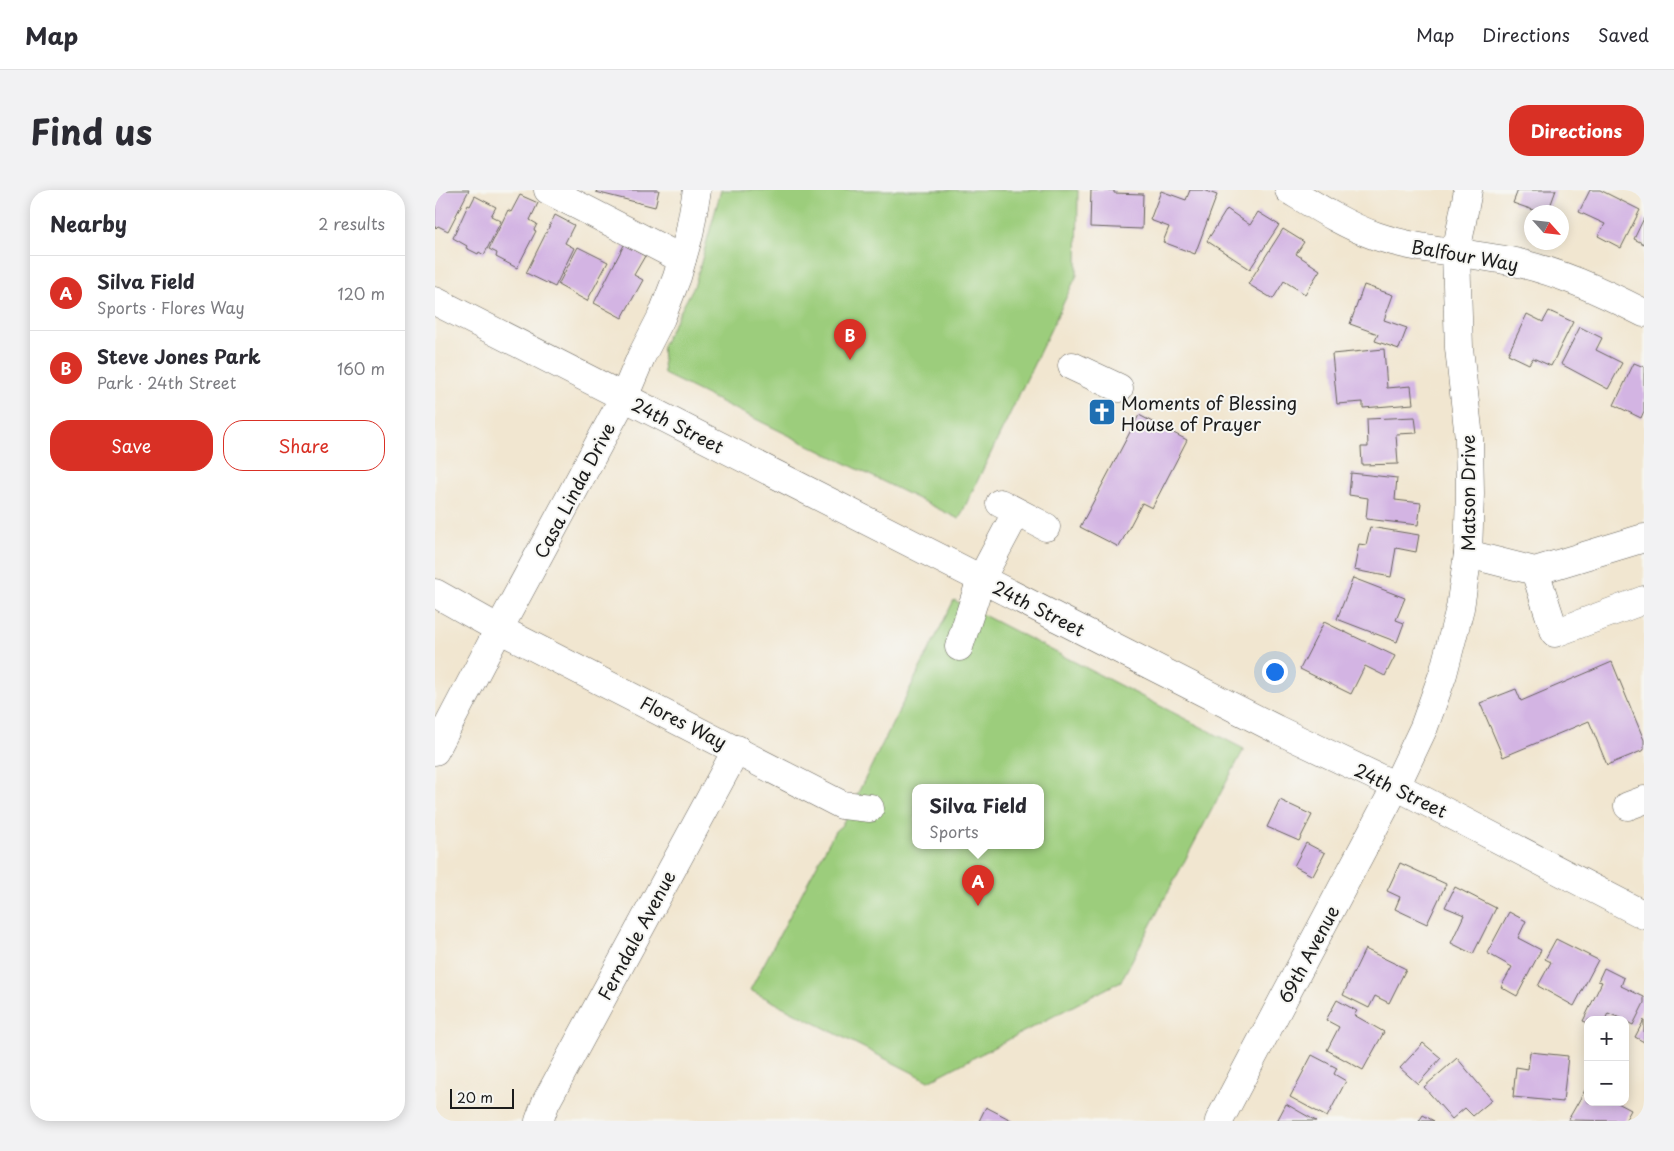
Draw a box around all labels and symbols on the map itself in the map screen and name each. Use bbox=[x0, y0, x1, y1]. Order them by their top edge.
north arrow bbox=[1524, 205, 1569, 250]
street label: Balfour Way bbox=[1409, 232, 1521, 278]
pin: B bbox=[834, 319, 866, 360]
place label: Moments of Blessing House of Prayer bbox=[1121, 389, 1297, 437]
street label: 24th Street bbox=[627, 390, 729, 460]
church icon: Moments of Blessing House of Prayer bbox=[1087, 397, 1117, 427]
street label: Casa Linda Drive bbox=[527, 417, 621, 563]
street label: Matson Drive bbox=[1454, 435, 1481, 551]
street label: 24th Street bbox=[988, 573, 1090, 643]
your location bbox=[1262, 659, 1288, 685]
street label: Flores Way bbox=[636, 689, 732, 755]
street label: 24th Street bbox=[1350, 756, 1452, 824]
street label: Ferndale Avenue bbox=[591, 865, 682, 1004]
pin: A bbox=[962, 865, 994, 906]
street label: 69th Avenue bbox=[1271, 900, 1345, 1008]
scale bar bbox=[450, 1086, 514, 1109]

